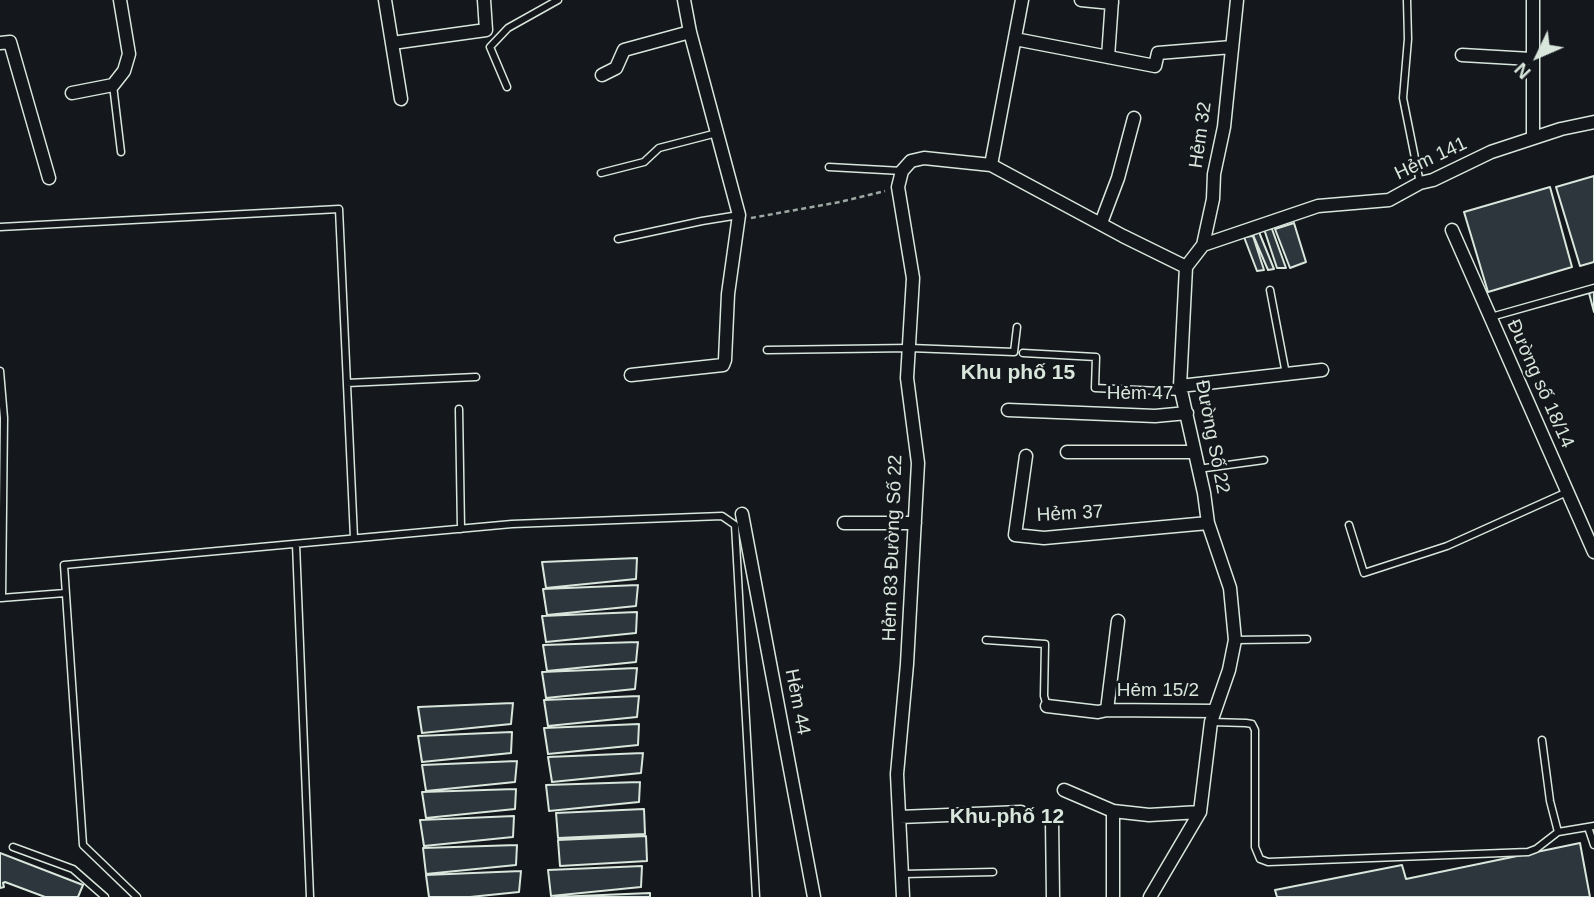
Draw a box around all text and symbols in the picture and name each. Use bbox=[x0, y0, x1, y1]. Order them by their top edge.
north arrow bbox=[1503, 21, 1573, 91]
text: N bbox=[1510, 59, 1535, 83]
street label: Hẻm 32 bbox=[1185, 100, 1217, 170]
street label: Hẻm 141 bbox=[1391, 132, 1471, 186]
street label: Đường số 18/14 bbox=[1501, 316, 1579, 452]
district label: Khu phố 15 bbox=[961, 360, 1075, 386]
street label: Đường Số 22 bbox=[1190, 378, 1234, 496]
street label: Hẻm 47 bbox=[1107, 383, 1173, 405]
street label: Hẻm 83 Đường Số 22 bbox=[878, 454, 908, 642]
street label: Hẻm 37 bbox=[1036, 501, 1104, 527]
street label: Hẻm 44 bbox=[779, 667, 815, 737]
street label: Hẻm 15/2 bbox=[1117, 680, 1199, 702]
district label: Khu phố 12 bbox=[950, 804, 1064, 830]

